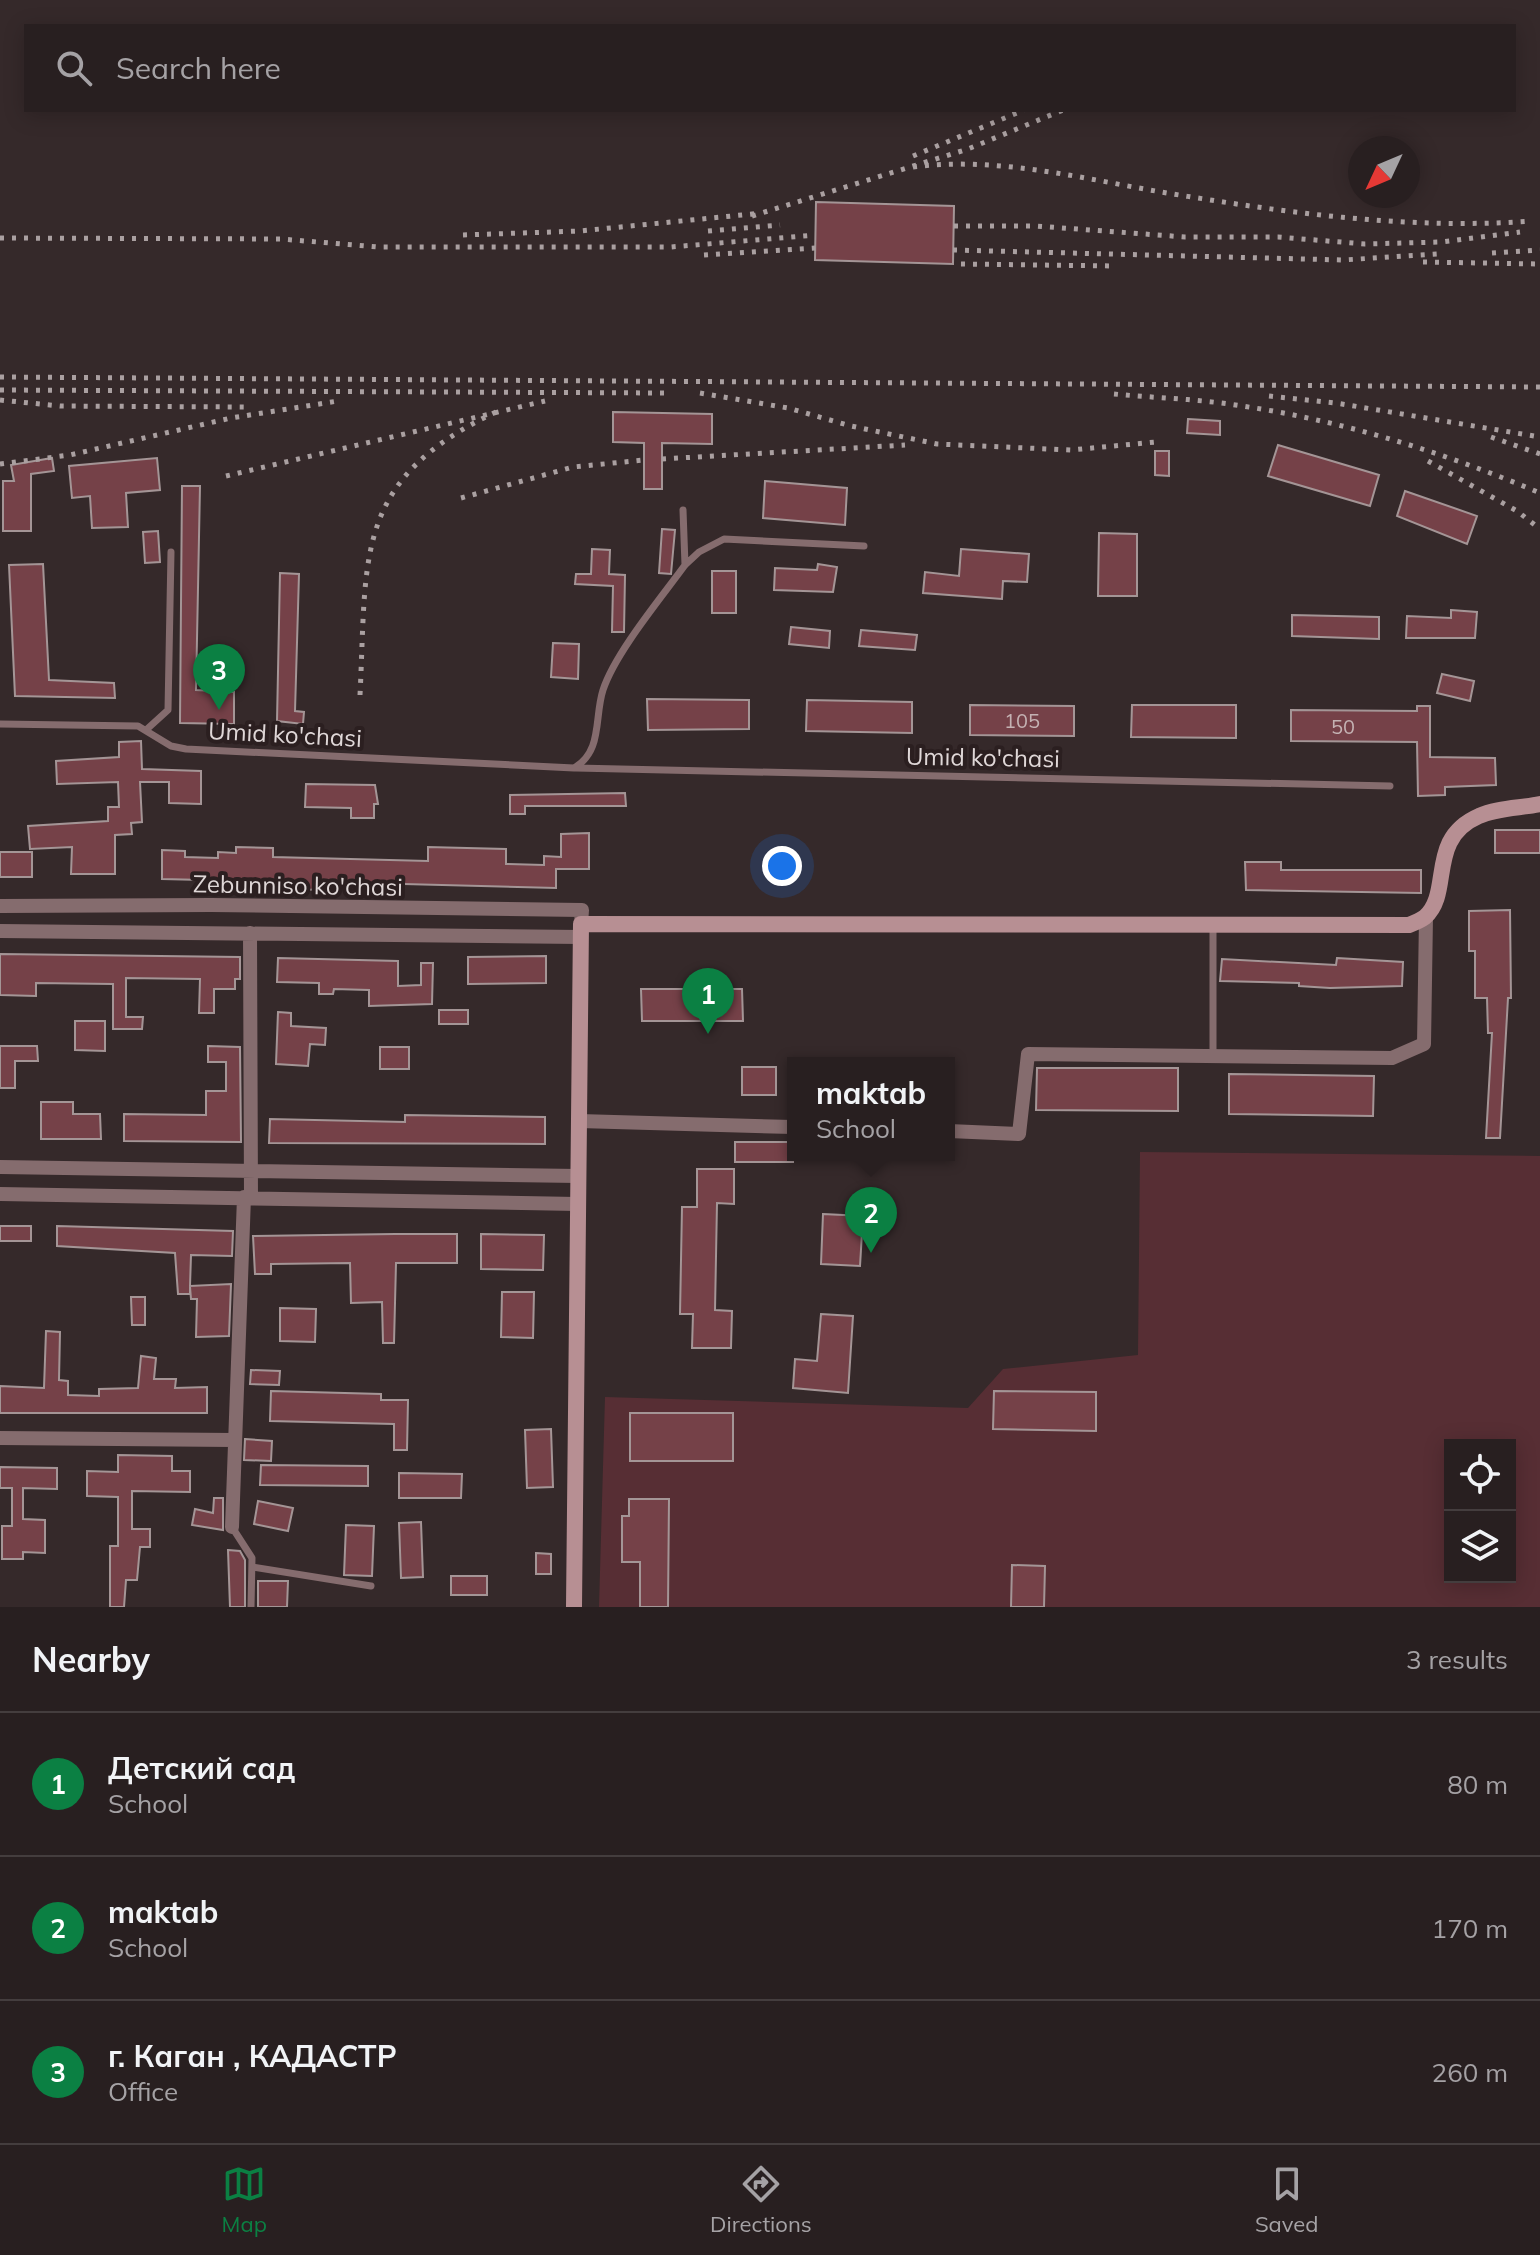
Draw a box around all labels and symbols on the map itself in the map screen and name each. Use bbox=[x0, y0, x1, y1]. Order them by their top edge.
north arrow bbox=[1348, 136, 1420, 208]
pin: 3 bbox=[193, 644, 245, 710]
house number: 105 bbox=[1004, 708, 1040, 733]
house number: 50 bbox=[1331, 714, 1355, 739]
street label: Umid ko'chasi bbox=[207, 715, 363, 753]
street label: Umid ko'chasi bbox=[906, 741, 1060, 773]
your location bbox=[762, 846, 802, 886]
street label: Zebunniso ko'chasi bbox=[193, 868, 403, 902]
pin: 1 bbox=[682, 968, 734, 1034]
pin: 2 bbox=[845, 1187, 897, 1253]

